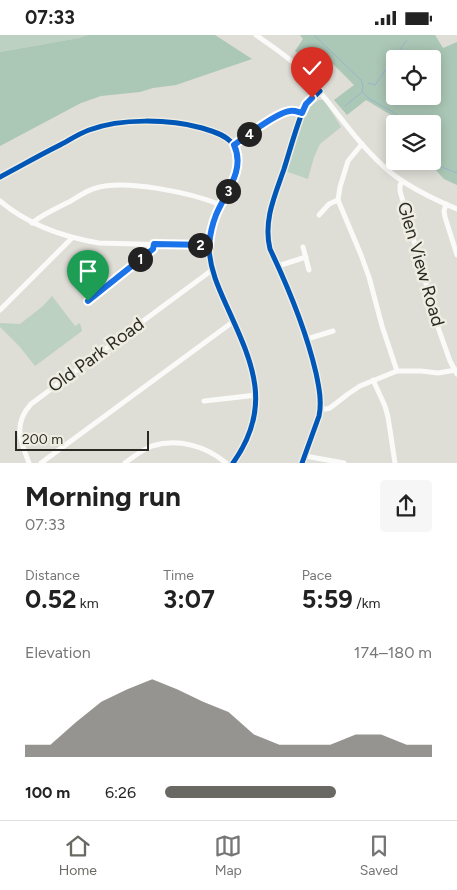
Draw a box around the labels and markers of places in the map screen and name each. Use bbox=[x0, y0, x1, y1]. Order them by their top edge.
pin bbox=[291, 47, 333, 98]
pin: 4 bbox=[236, 121, 262, 147]
pin: 3 bbox=[216, 179, 240, 203]
pin: 2 bbox=[188, 233, 212, 257]
pin: 1 bbox=[128, 247, 152, 271]
pin bbox=[67, 250, 109, 301]

